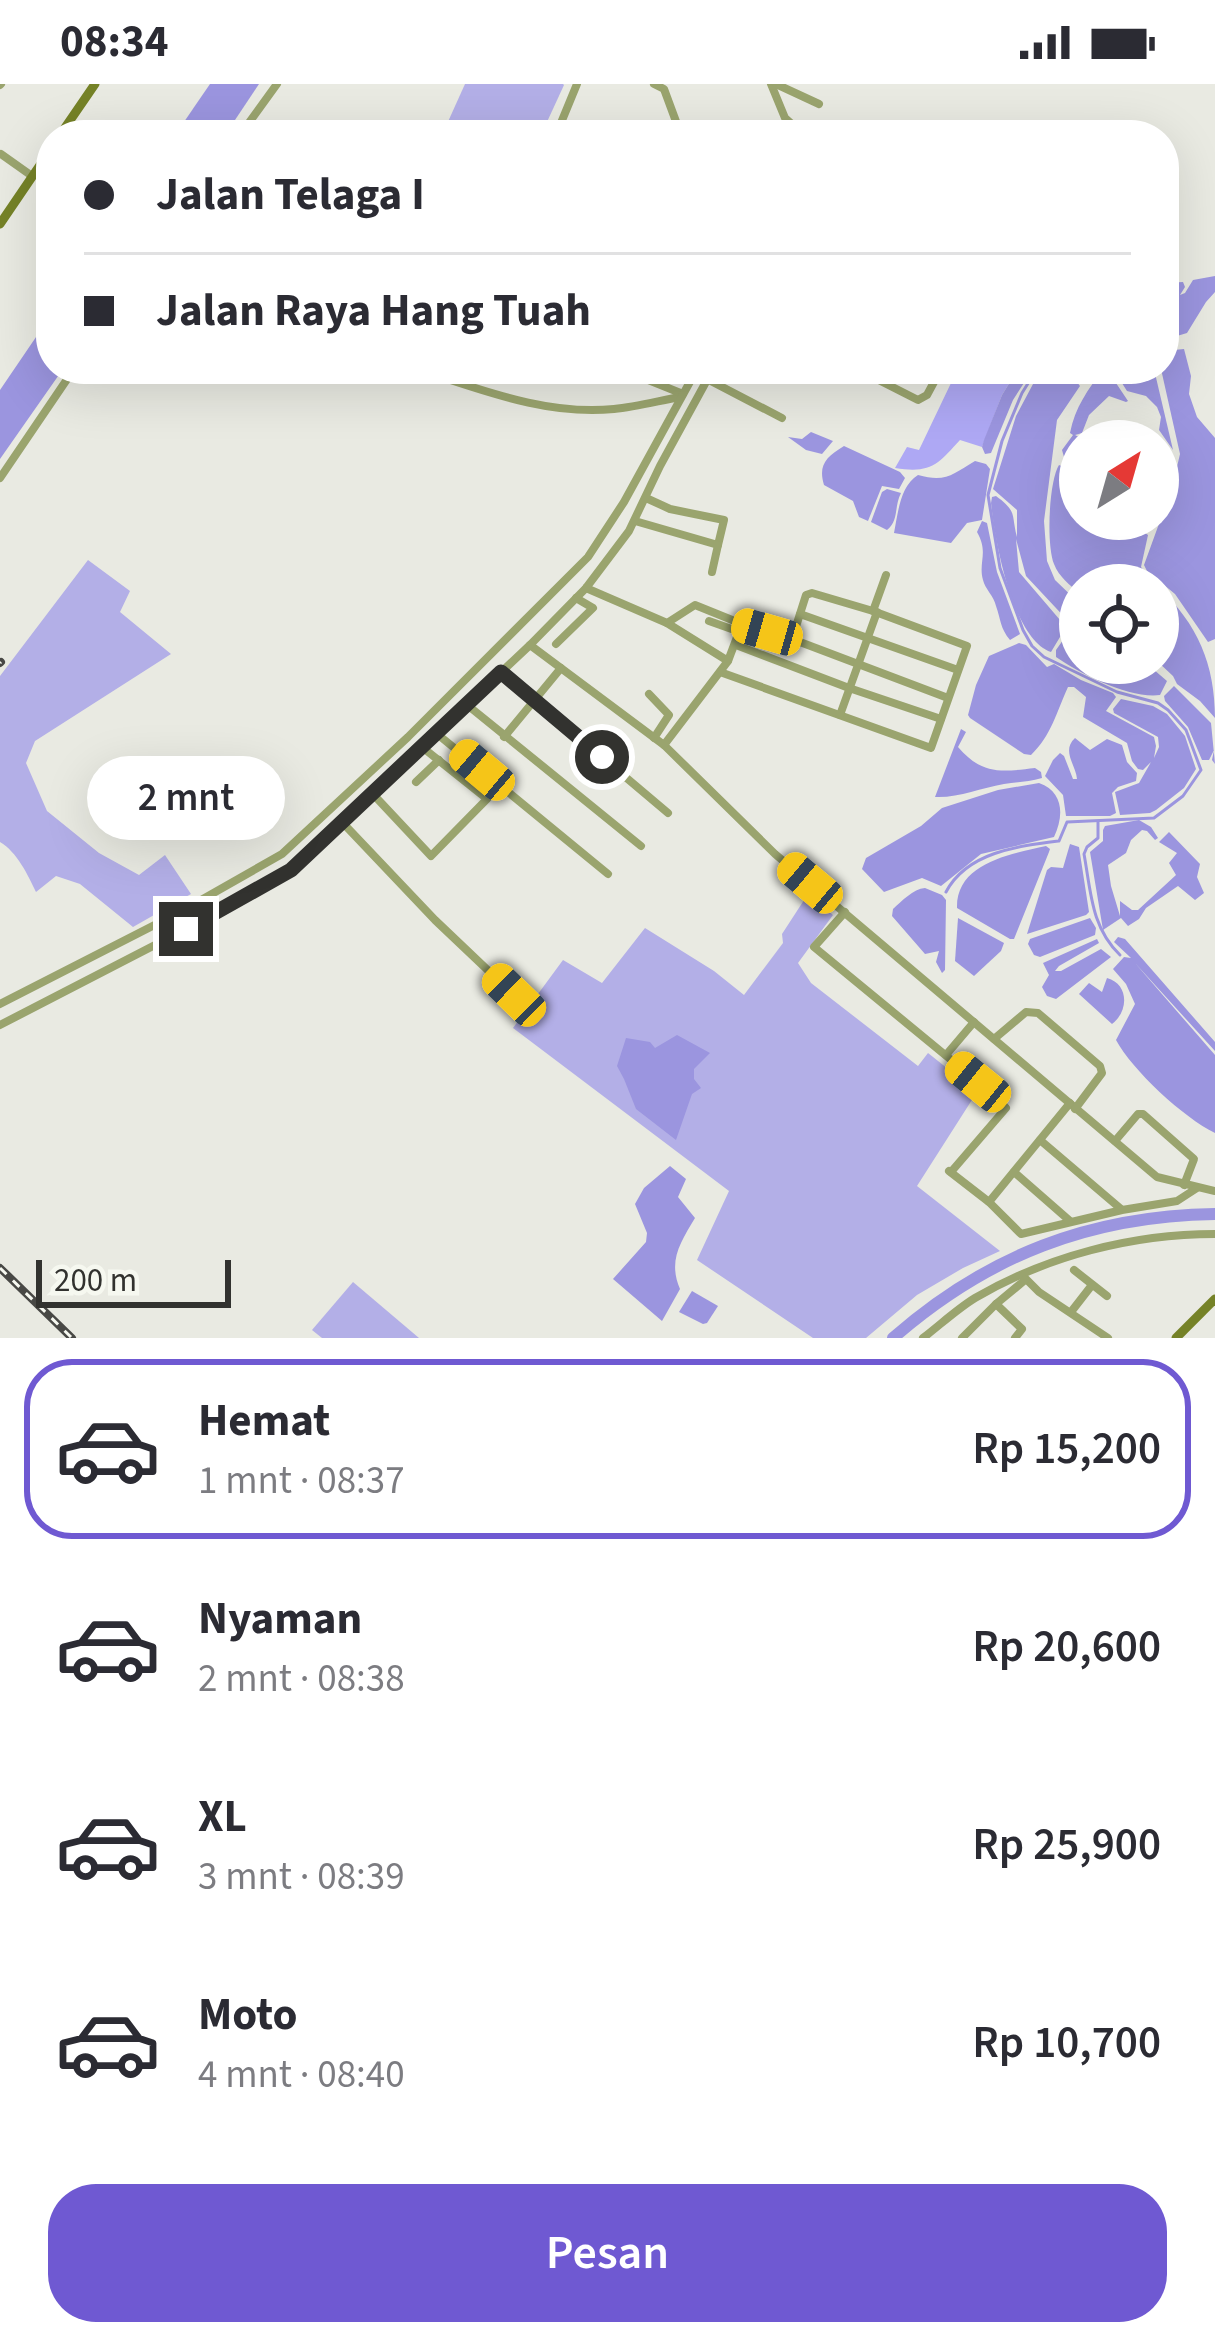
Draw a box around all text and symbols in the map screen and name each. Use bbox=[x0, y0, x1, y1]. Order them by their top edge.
text: 08:34 bbox=[60, 10, 169, 74]
text: Jalan Telaga I bbox=[156, 163, 425, 227]
text: Jalan Raya Hang Tuah bbox=[156, 279, 591, 343]
north arrow bbox=[1059, 420, 1179, 540]
map controls bbox=[1059, 420, 1179, 684]
button: locate bbox=[1059, 564, 1179, 684]
car bbox=[727, 605, 807, 659]
route start bbox=[575, 730, 629, 784]
car bbox=[443, 733, 521, 807]
callout: 2 mnt bbox=[87, 755, 285, 839]
text: 2 mnt bbox=[138, 770, 234, 826]
car bbox=[771, 846, 849, 920]
route end bbox=[159, 902, 213, 956]
car bbox=[476, 957, 552, 1033]
car bbox=[939, 1045, 1017, 1119]
scale bar bbox=[36, 1254, 231, 1307]
text: 200 m bbox=[54, 1257, 137, 1304]
text: Hemat bbox=[198, 1389, 330, 1453]
icon: car bbox=[54, 1395, 162, 1503]
text: Rp 15,200 bbox=[972, 1417, 1161, 1481]
text: 1 mnt · 08:37 bbox=[198, 1453, 405, 1509]
text: Nyaman bbox=[198, 1587, 362, 1651]
icon: car bbox=[54, 1593, 162, 1701]
text: Rp 20,600 bbox=[972, 1615, 1161, 1679]
text: 2 mnt · 08:38 bbox=[198, 1651, 405, 1707]
text: XL bbox=[198, 1785, 247, 1849]
icon: car bbox=[54, 1791, 162, 1899]
text: Rp 25,900 bbox=[972, 1813, 1161, 1877]
text: 3 mnt · 08:39 bbox=[198, 1849, 405, 1905]
text: Moto bbox=[198, 1983, 297, 2047]
icon: car bbox=[54, 1989, 162, 2097]
text: Rp 10,700 bbox=[972, 2011, 1161, 2075]
text: 4 mnt · 08:40 bbox=[198, 2047, 405, 2103]
button: Pesan bbox=[48, 2184, 1167, 2322]

